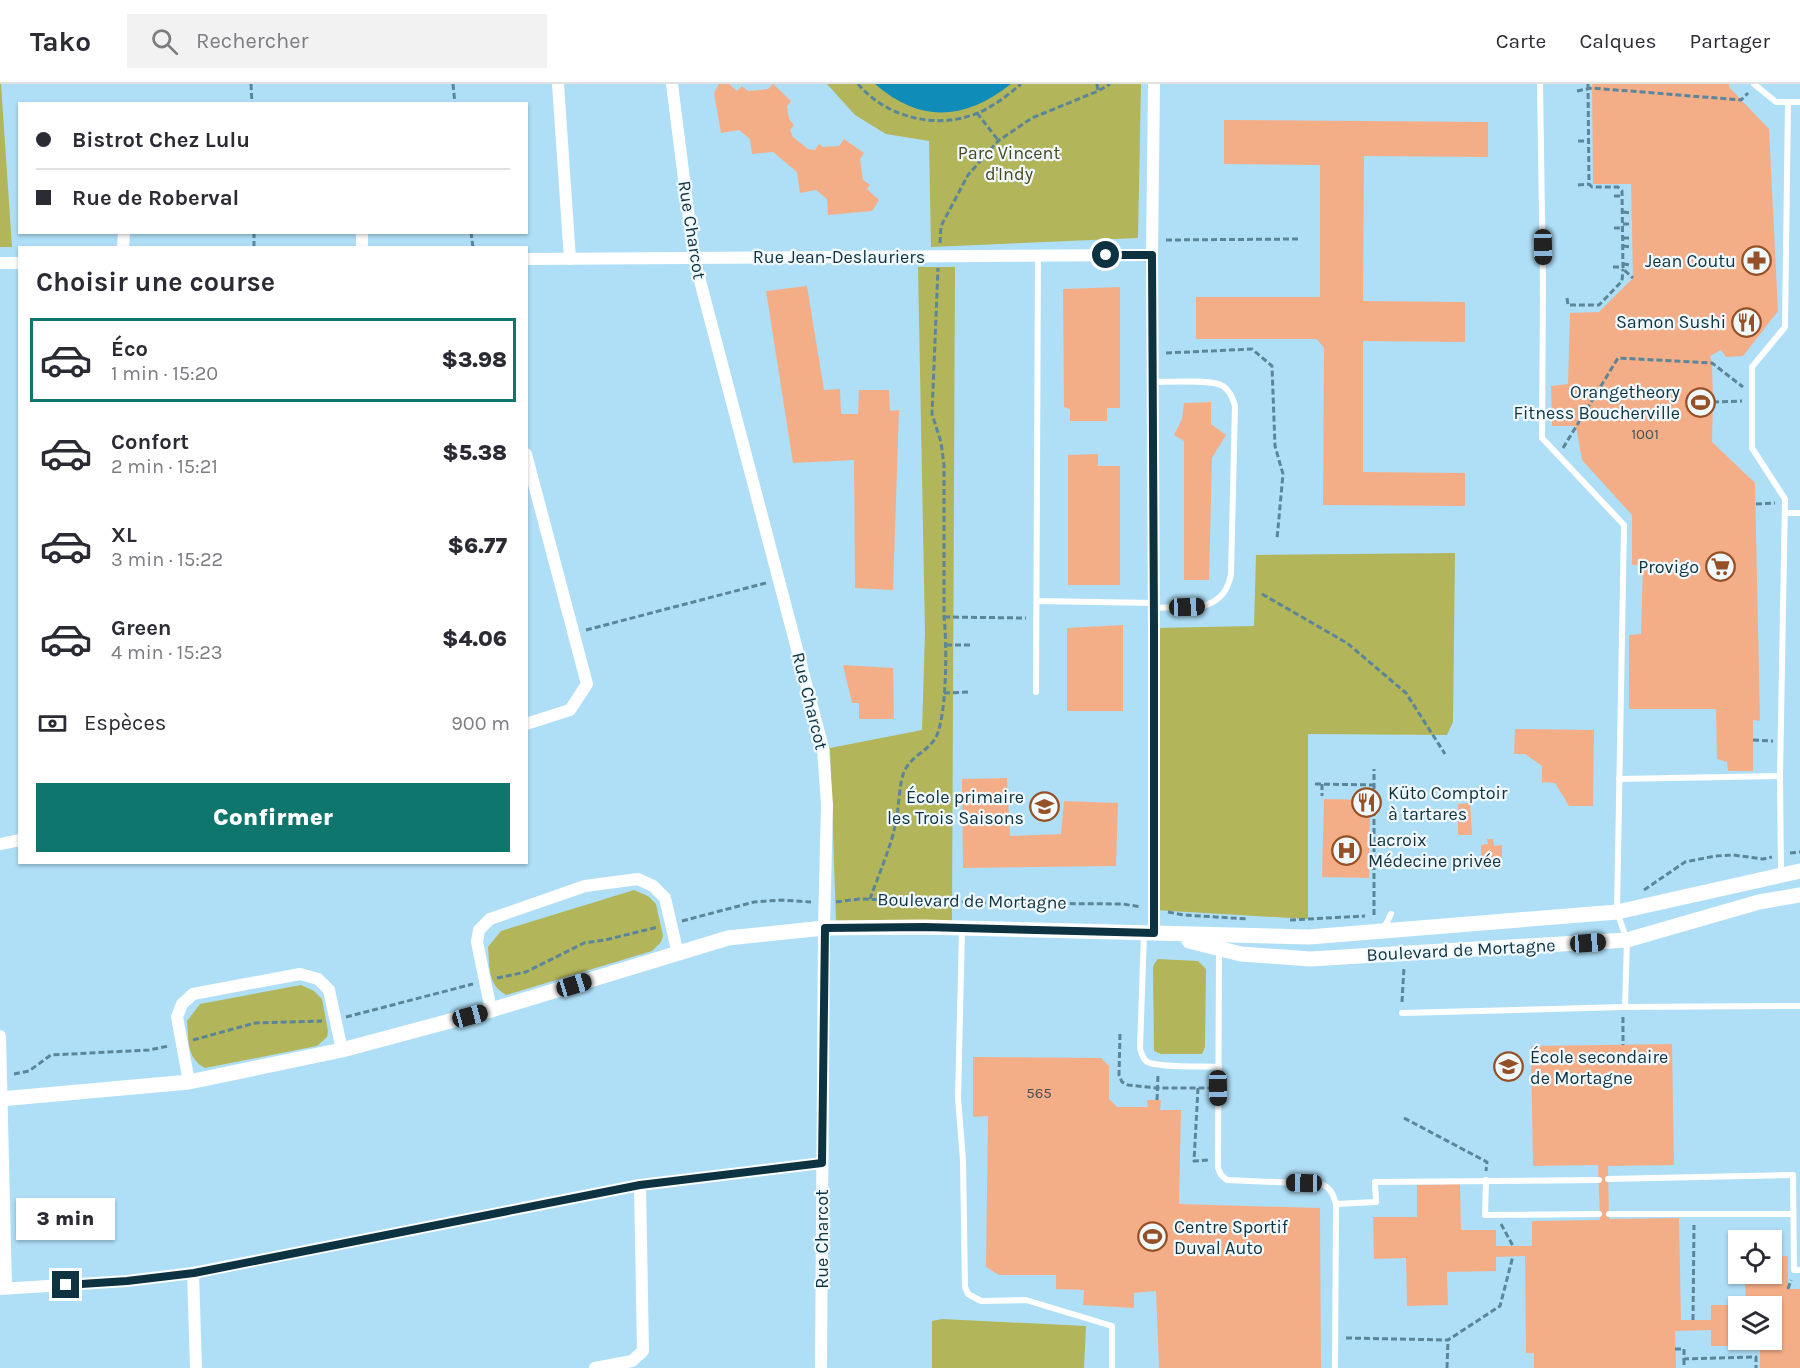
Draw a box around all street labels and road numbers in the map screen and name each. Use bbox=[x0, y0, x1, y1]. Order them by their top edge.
street label: Rue Charcot bbox=[673, 179, 711, 281]
street label: Rue Jean-Deslauriers bbox=[753, 246, 925, 268]
street label: Rue Charcot bbox=[787, 650, 833, 752]
street label: Boulevard de Mortagne bbox=[877, 888, 1067, 914]
street label: Boulevard de Mortagne bbox=[1366, 934, 1556, 966]
street label: Rue Charcot bbox=[811, 1189, 833, 1289]

